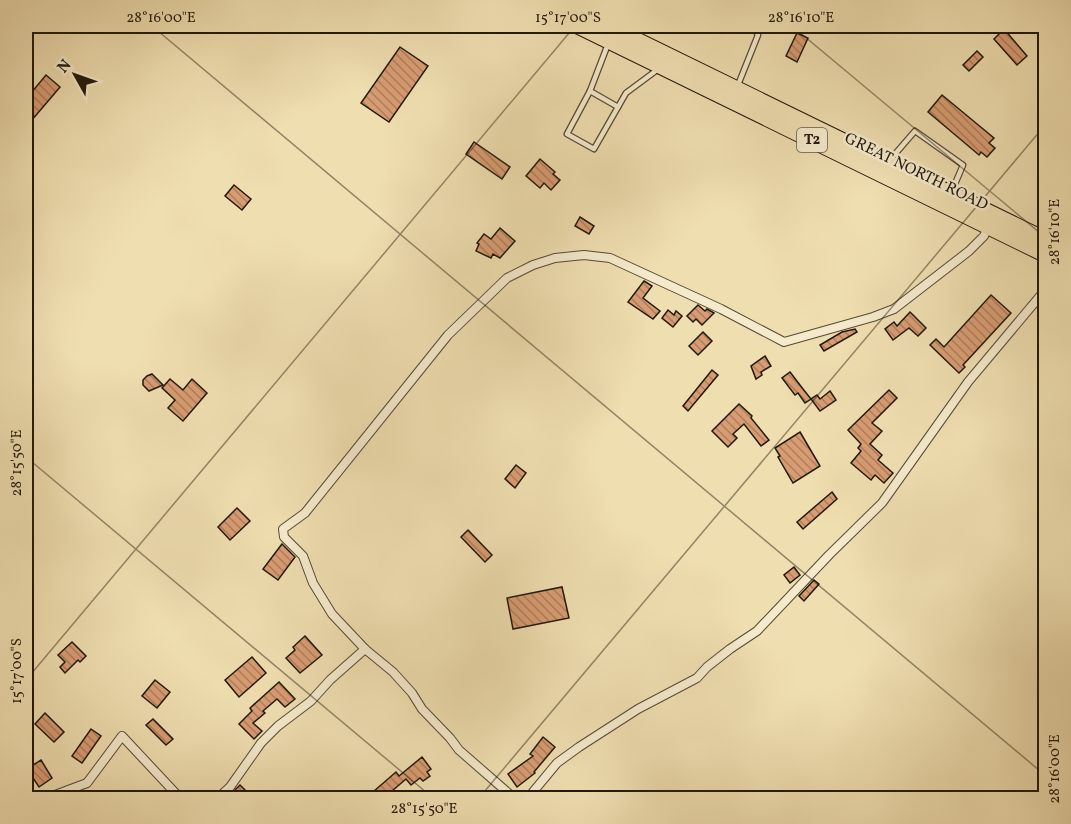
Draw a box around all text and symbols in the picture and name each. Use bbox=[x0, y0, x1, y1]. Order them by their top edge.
text: 28°16'00"E bbox=[126, 8, 196, 29]
text: 15°17'00"S bbox=[535, 8, 601, 29]
text: 28°16'10"E bbox=[768, 8, 834, 29]
north arrow bbox=[45, 45, 105, 105]
text: N bbox=[53, 55, 77, 78]
road number: T2 bbox=[797, 128, 827, 152]
street label: GREAT NORTH ROAD bbox=[841, 128, 992, 216]
text: 28°16'10"E bbox=[1045, 199, 1066, 265]
text: 28°15'50"E bbox=[7, 429, 28, 497]
text: 15°17'00"S bbox=[7, 638, 28, 704]
text: 28°16'00"E bbox=[1045, 734, 1066, 804]
text: 28°15'50"E bbox=[390, 799, 458, 820]

